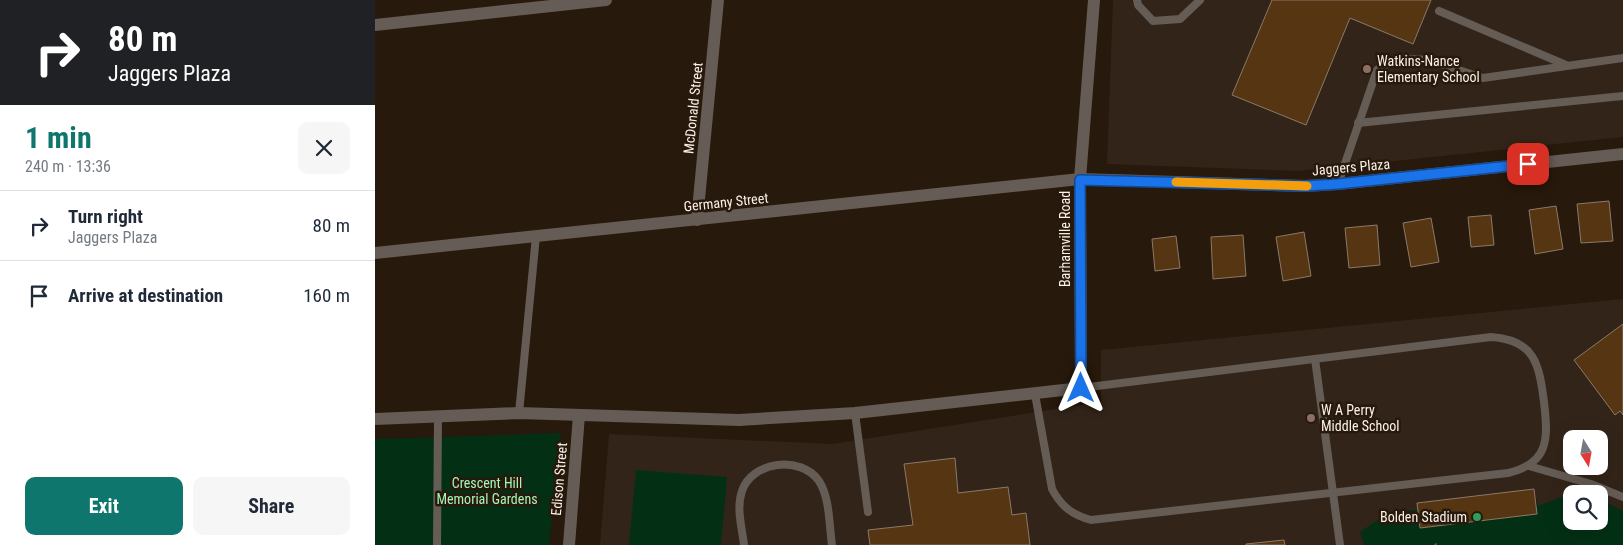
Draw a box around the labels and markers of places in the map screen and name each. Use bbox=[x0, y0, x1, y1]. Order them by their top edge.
place label: Watkins-Nance Elementary School bbox=[1377, 53, 1480, 85]
marker: Watkins-Nance Elementary School bbox=[1361, 63, 1373, 75]
pin bbox=[1507, 143, 1549, 185]
place label: W A Perry Middle School bbox=[1321, 402, 1399, 434]
marker: W A Perry Middle School bbox=[1305, 412, 1317, 424]
place label: Bolden Stadium bbox=[1380, 509, 1467, 525]
marker: Bolden Stadium bbox=[1471, 511, 1483, 523]

